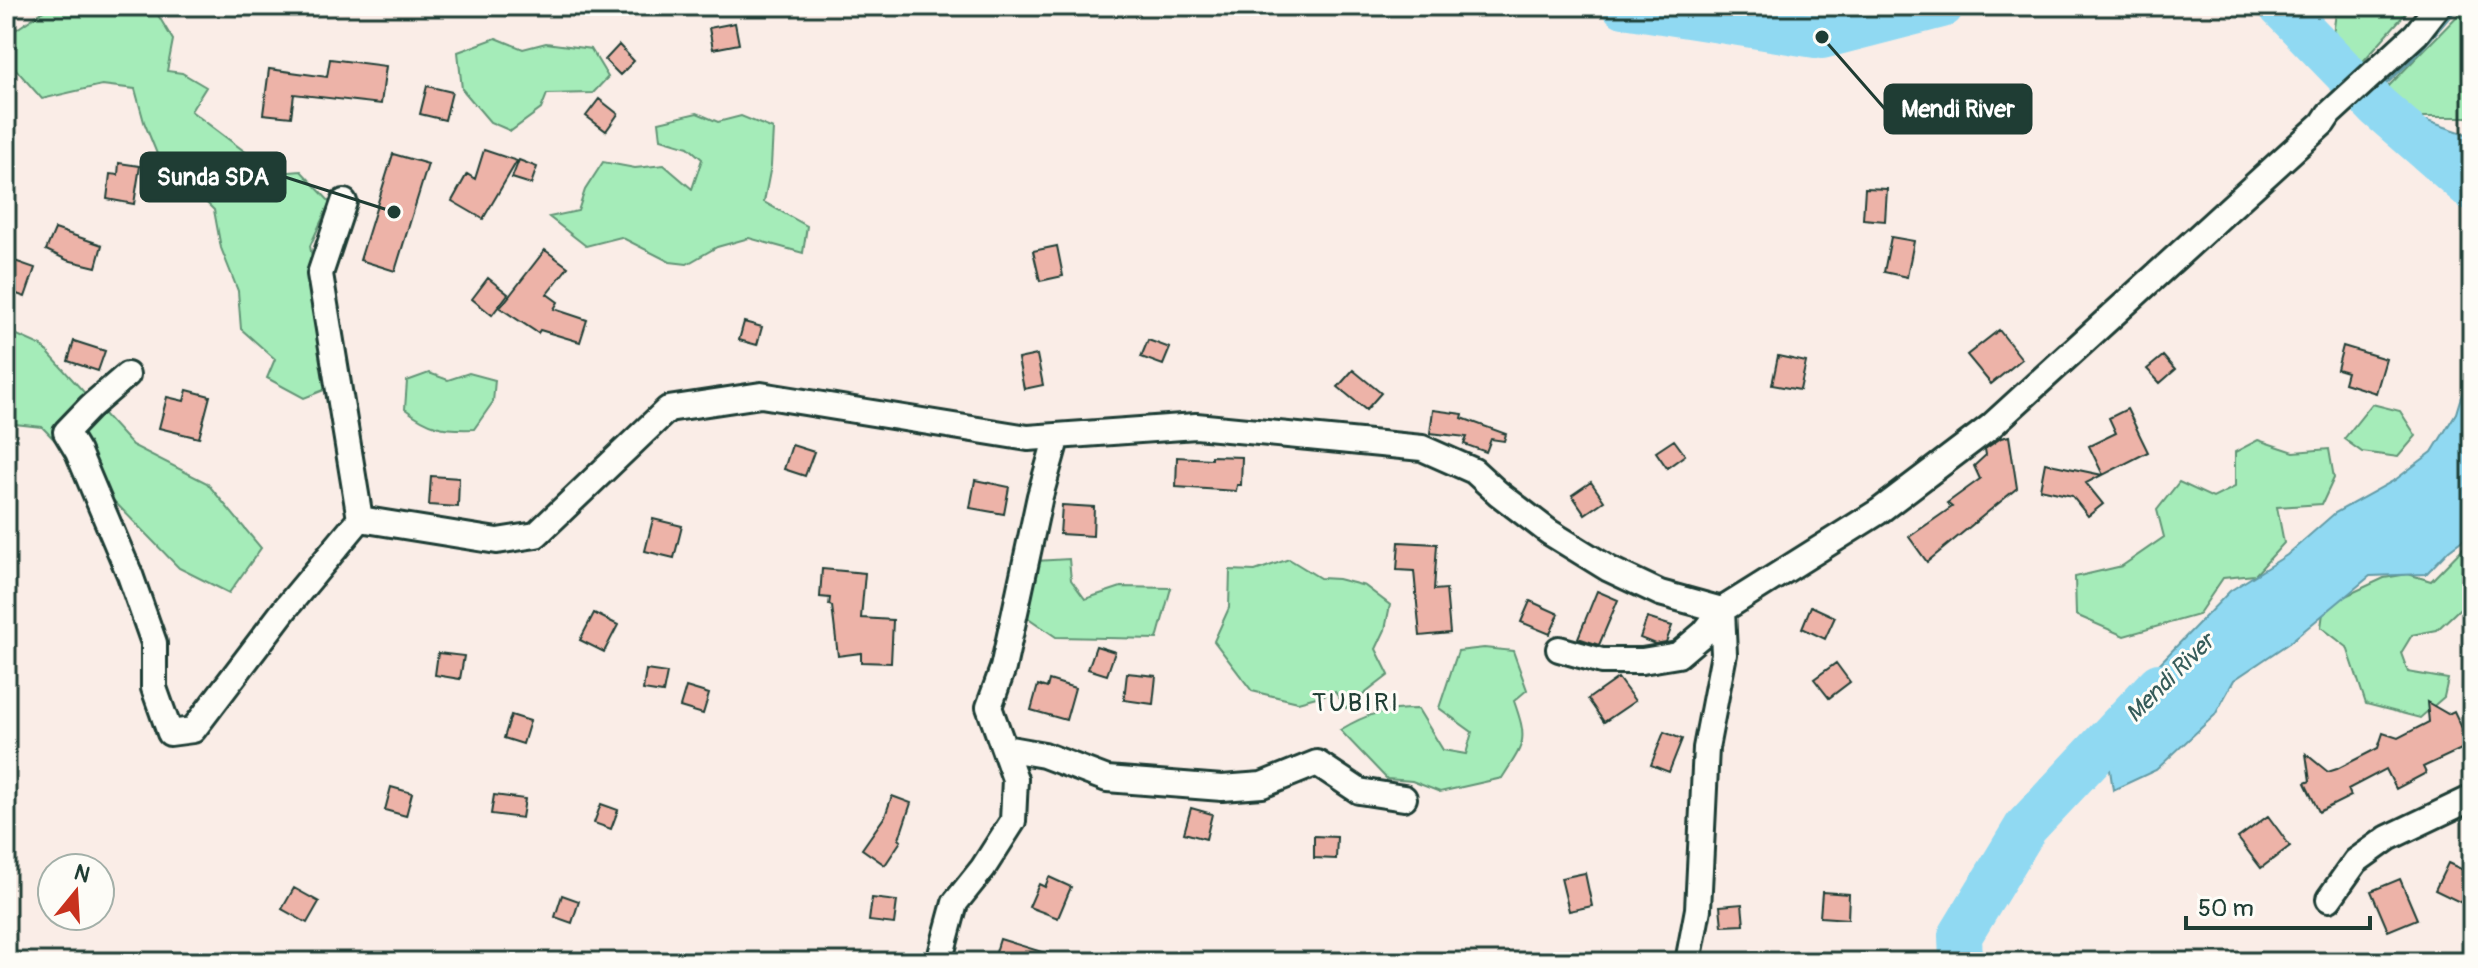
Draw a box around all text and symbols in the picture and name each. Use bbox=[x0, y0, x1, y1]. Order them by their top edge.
callout: Mendi River bbox=[1885, 85, 2031, 133]
text: Mendi River bbox=[1901, 95, 2015, 124]
callout: Sunda SDA bbox=[141, 153, 285, 201]
text: Sunda SDA bbox=[157, 163, 270, 192]
water label: Mendi River bbox=[2120, 625, 2223, 728]
district label: TUBIRI bbox=[1312, 687, 1400, 719]
north arrow bbox=[36, 852, 116, 932]
text: N bbox=[70, 858, 93, 890]
scale bar bbox=[2186, 880, 2370, 930]
text: 50 m bbox=[2198, 894, 2254, 923]

